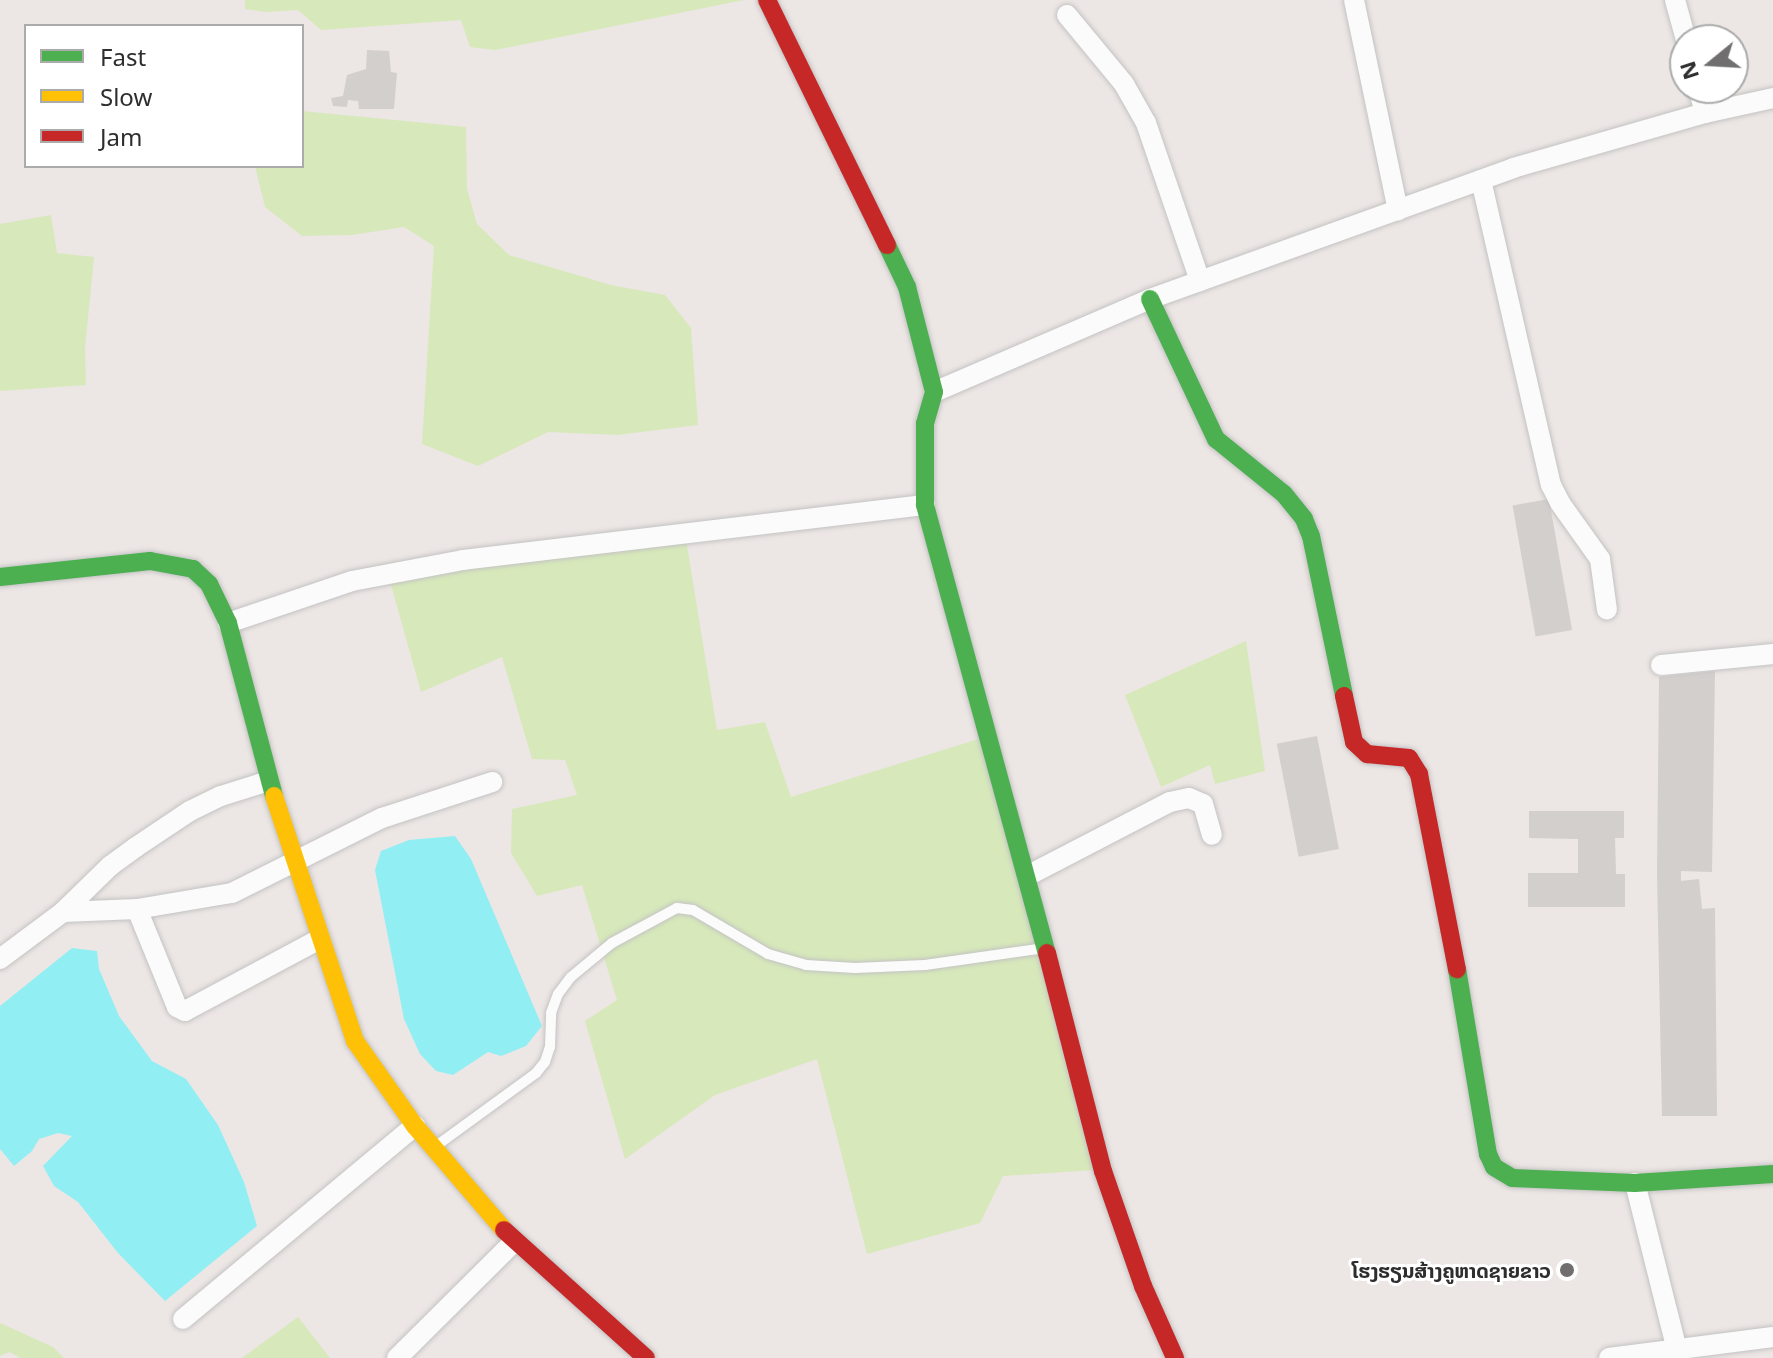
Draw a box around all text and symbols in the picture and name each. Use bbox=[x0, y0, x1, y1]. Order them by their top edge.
legend bbox=[24, 24, 304, 168]
north arrow bbox=[1669, 24, 1749, 104]
text: Fast bbox=[100, 40, 146, 73]
text: N bbox=[1671, 58, 1705, 84]
text: Slow bbox=[100, 80, 152, 113]
text: Jam bbox=[100, 120, 142, 153]
place label: ໂຮງຮຽນສ້າງຄູຫາດຊາຍຂາວ bbox=[1351, 1258, 1551, 1282]
marker: ໂຮງຮຽນສ້າງຄູຫາດຊາຍຂາວ bbox=[1558, 1261, 1576, 1279]

